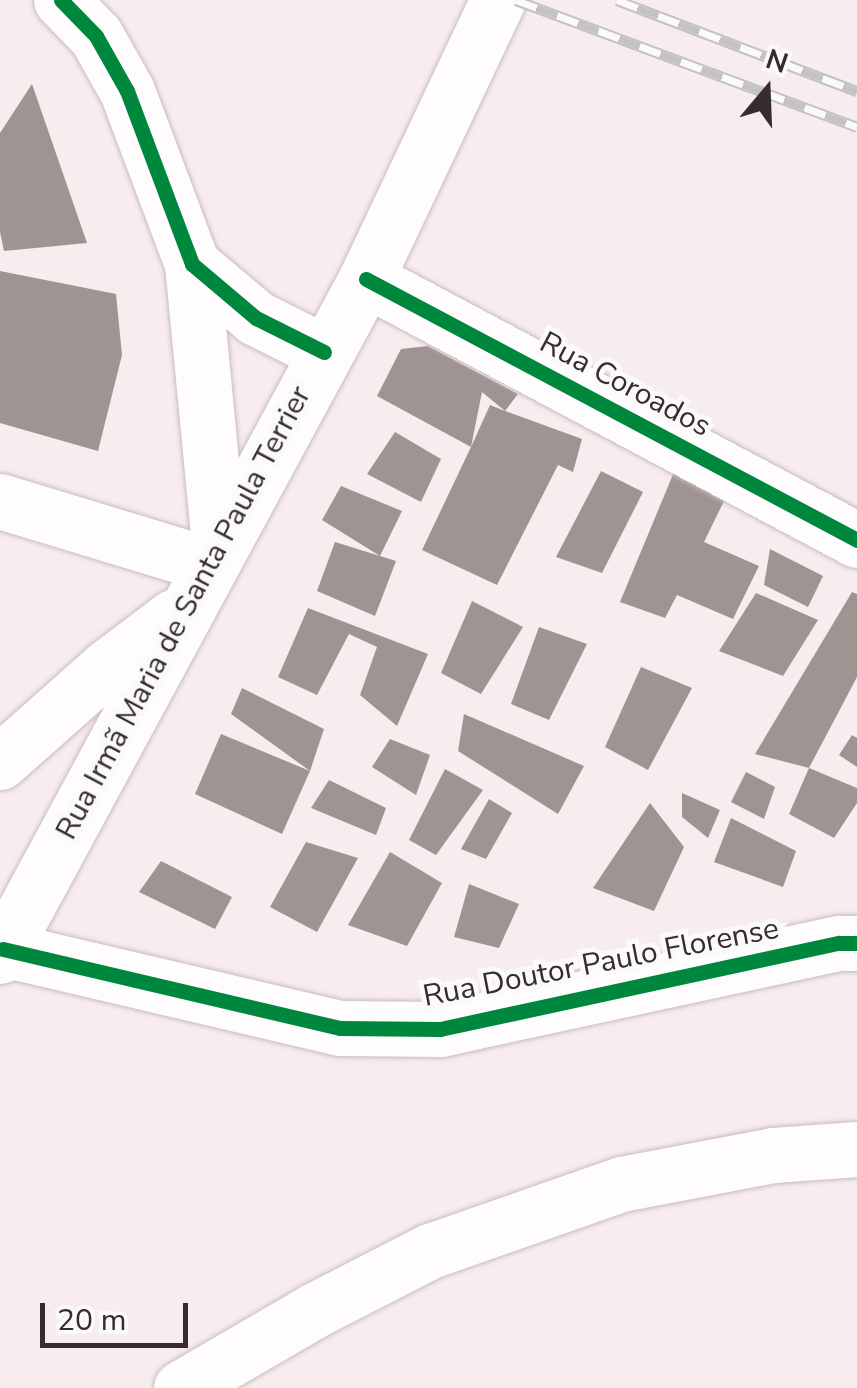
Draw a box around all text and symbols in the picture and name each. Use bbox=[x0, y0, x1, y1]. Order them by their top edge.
north arrow bbox=[717, 40, 817, 140]
text: N bbox=[761, 40, 793, 83]
street label: Rua Coroados bbox=[534, 325, 716, 445]
street label: Rua Irmã Maria de Santa Paula Terrier bbox=[49, 380, 319, 846]
street label: Rua Doutor Paulo Florense bbox=[420, 911, 782, 1015]
scale bar bbox=[45, 1283, 192, 1345]
text: 20 m bbox=[57, 1300, 126, 1341]

